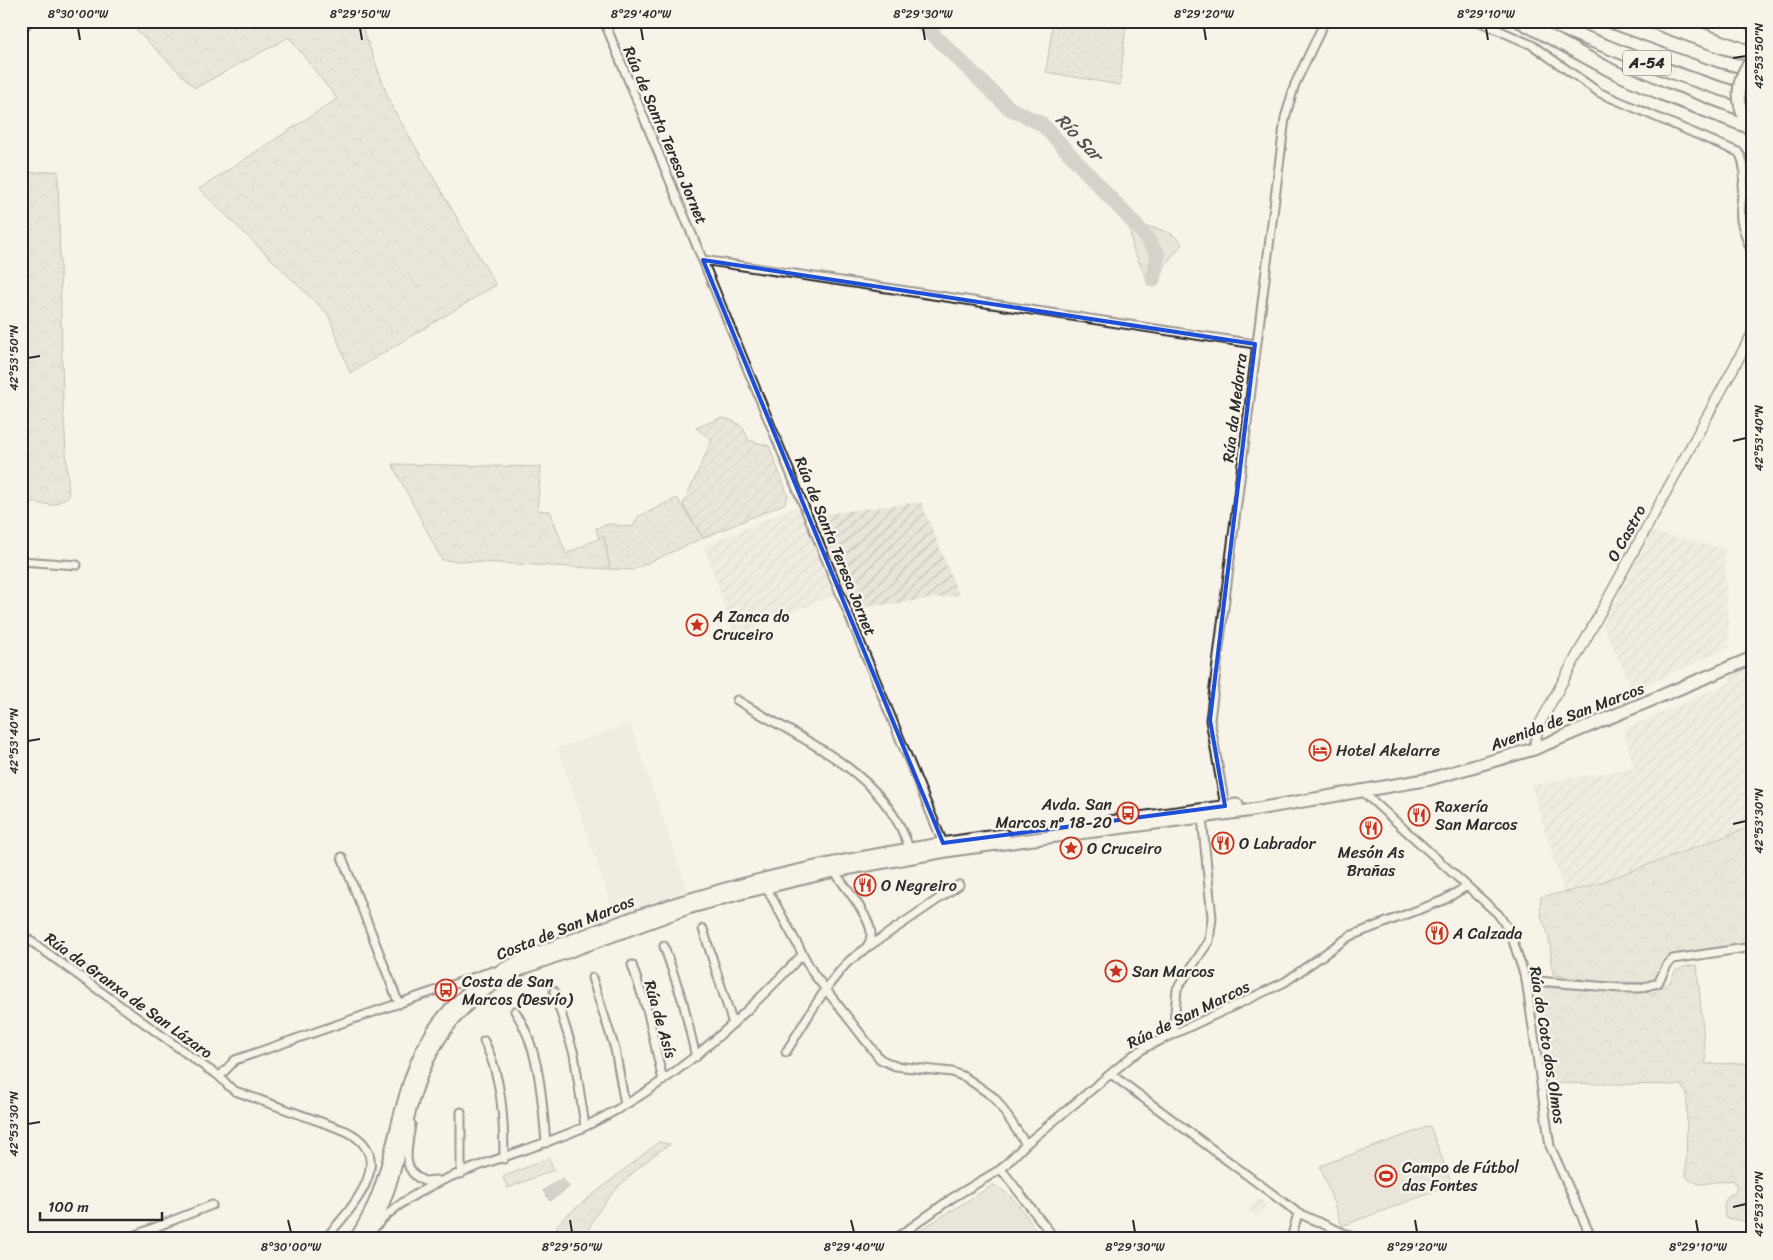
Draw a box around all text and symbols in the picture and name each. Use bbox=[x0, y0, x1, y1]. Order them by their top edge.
text: 8°30'00"W bbox=[48, 3, 109, 25]
text: 8°29'50"W bbox=[330, 3, 391, 25]
text: 8°29'40"W bbox=[611, 3, 672, 25]
text: 8°29'30"W bbox=[893, 3, 954, 25]
text: 8°29'20"W bbox=[1174, 3, 1235, 25]
text: 8°29'10"W bbox=[1457, 3, 1516, 25]
text: 42°53'50"N bbox=[1748, 22, 1770, 89]
street label: Rúa de Santa Teresa Jornet bbox=[615, 41, 716, 229]
road number: A-54 bbox=[1623, 50, 1671, 76]
water label: Río Sar bbox=[1048, 105, 1113, 171]
text: 42°53'50"N bbox=[3, 324, 25, 391]
street label: Rúa da Medorra bbox=[1213, 351, 1256, 464]
text: 42°53'40"N bbox=[1748, 404, 1770, 471]
street label: Rúa de Santa Teresa Jornet bbox=[786, 452, 885, 640]
street label: O Castro bbox=[1599, 499, 1654, 567]
place label: A Zanca do Cruceiro bbox=[712, 602, 790, 649]
place icon: A Zanca do Cruceiro bbox=[685, 613, 709, 637]
street label: Avenida de San Marcos bbox=[1485, 673, 1649, 760]
text: 42°53'40"N bbox=[3, 707, 25, 774]
place label: Hotel Akelarre bbox=[1336, 736, 1440, 765]
hotel icon: Hotel Akelarre bbox=[1308, 738, 1332, 762]
text: 42°53'30"N bbox=[1748, 788, 1770, 854]
place label: Avda. San Marcos nº 18-20 bbox=[996, 790, 1112, 837]
place label: Raxería San Marcos bbox=[1435, 792, 1518, 839]
bus stop icon: Avda. San Marcos nº 18-20 bbox=[1116, 801, 1140, 825]
restaurant icon: Raxería San Marcos bbox=[1407, 803, 1431, 827]
restaurant icon: Mesón As Brañas bbox=[1359, 816, 1383, 840]
place label: O Labrador bbox=[1239, 829, 1317, 858]
restaurant icon: O Labrador bbox=[1211, 831, 1235, 855]
place label: O Cruceiro bbox=[1087, 834, 1162, 863]
place icon: O Cruceiro bbox=[1059, 836, 1083, 860]
place label: Mesón As Brañas bbox=[1338, 838, 1405, 885]
place label: O Negreiro bbox=[881, 871, 957, 900]
restaurant icon: O Negreiro bbox=[853, 873, 877, 897]
street label: Costa de San Marcos bbox=[491, 886, 640, 969]
place label: A Calzada bbox=[1452, 919, 1522, 948]
restaurant icon: A Calzada bbox=[1425, 921, 1449, 945]
street label: Rúa da Granxa de San Lázaro bbox=[38, 924, 219, 1067]
place label: San Marcos bbox=[1132, 957, 1215, 986]
place icon: San Marcos bbox=[1104, 959, 1128, 983]
street label: Rúa do Coto dos Olmos bbox=[1521, 964, 1574, 1126]
place label: Costa de San Marcos (Desvío) bbox=[462, 967, 574, 1014]
street label: Rúa de San Marcos bbox=[1122, 972, 1255, 1057]
street label: Rúa de Asís bbox=[636, 977, 686, 1062]
bus stop icon: Costa de San Marcos (Desvío) bbox=[434, 978, 458, 1002]
text: 42°53'30"N bbox=[3, 1091, 25, 1157]
place label: Campo de Fútbol das Fontes bbox=[1402, 1153, 1519, 1200]
sports icon: Campo de Fútbol das Fontes bbox=[1374, 1164, 1398, 1188]
text: 42°53'20"N bbox=[1748, 1170, 1770, 1237]
scale bar bbox=[40, 1190, 162, 1222]
text: 100 m bbox=[48, 1194, 89, 1220]
text: 8°30'00"W bbox=[261, 1236, 322, 1258]
text: 8°29'50"W bbox=[542, 1236, 603, 1258]
text: 8°29'40"W bbox=[824, 1236, 885, 1258]
text: 8°29'30"W bbox=[1105, 1236, 1166, 1258]
text: 8°29'20"W bbox=[1387, 1236, 1448, 1258]
text: 8°29'10"W bbox=[1669, 1236, 1728, 1258]

